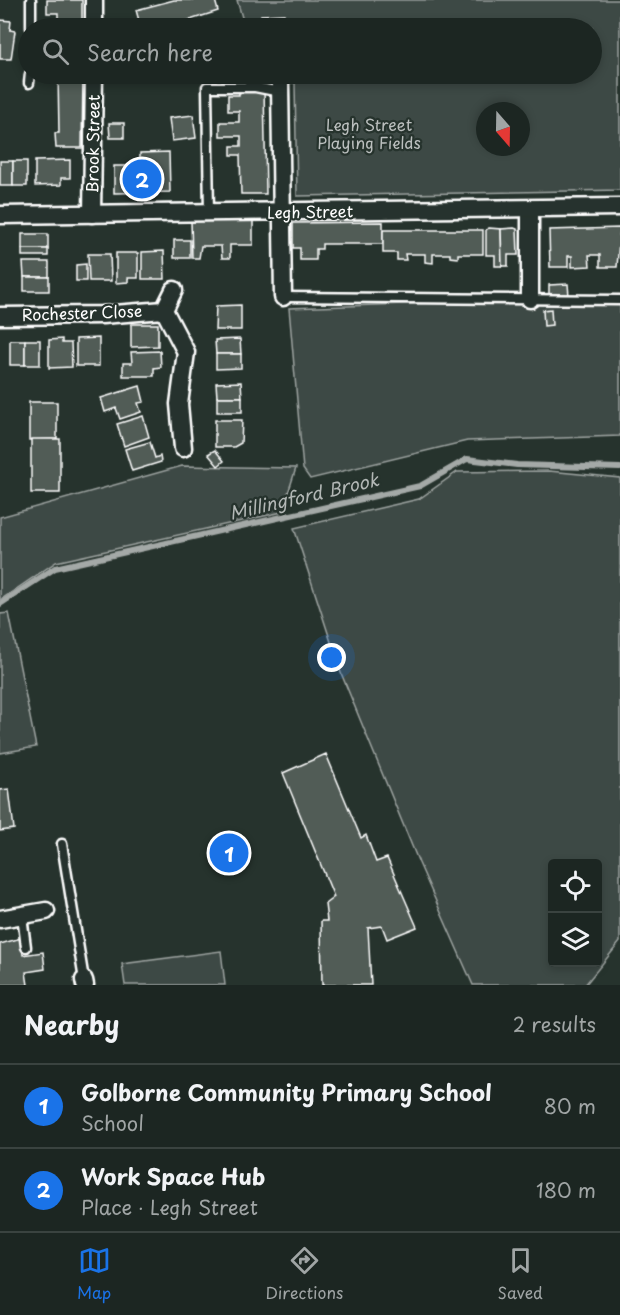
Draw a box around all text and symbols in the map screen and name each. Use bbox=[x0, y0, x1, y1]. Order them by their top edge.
search box bbox=[18, 18, 602, 84]
icon: search bbox=[39, 35, 72, 68]
text: Search here bbox=[87, 35, 213, 68]
street label: Brook Street bbox=[79, 94, 105, 194]
north arrow bbox=[476, 102, 530, 156]
park label: Legh Street Playing Fields bbox=[317, 112, 421, 154]
pin: 2 bbox=[122, 156, 162, 201]
street label: Legh Street bbox=[267, 198, 354, 224]
street label: Rochester Close bbox=[21, 298, 143, 326]
water label: Millingford Brook bbox=[226, 465, 382, 526]
your location bbox=[317, 643, 346, 672]
pin: 1 bbox=[210, 830, 248, 876]
map controls bbox=[548, 859, 602, 967]
button: locate bbox=[548, 859, 602, 913]
button: layers bbox=[548, 913, 602, 967]
text: Nearby bbox=[24, 1005, 119, 1044]
text: 2 results bbox=[513, 1009, 596, 1039]
text: Golborne Community Primary School bbox=[81, 1075, 492, 1108]
text: 1 bbox=[39, 1091, 48, 1121]
text: 80 m bbox=[544, 1091, 596, 1121]
text: School bbox=[81, 1108, 144, 1138]
text: Work Space Hub bbox=[81, 1159, 265, 1192]
text: 2 bbox=[36, 1175, 51, 1205]
text: 180 m bbox=[536, 1175, 596, 1205]
text: Place · Legh Street bbox=[81, 1192, 258, 1222]
tab: Map bbox=[77, 1244, 111, 1304]
tab: Directions bbox=[265, 1244, 343, 1304]
tab: Saved bbox=[497, 1244, 543, 1304]

